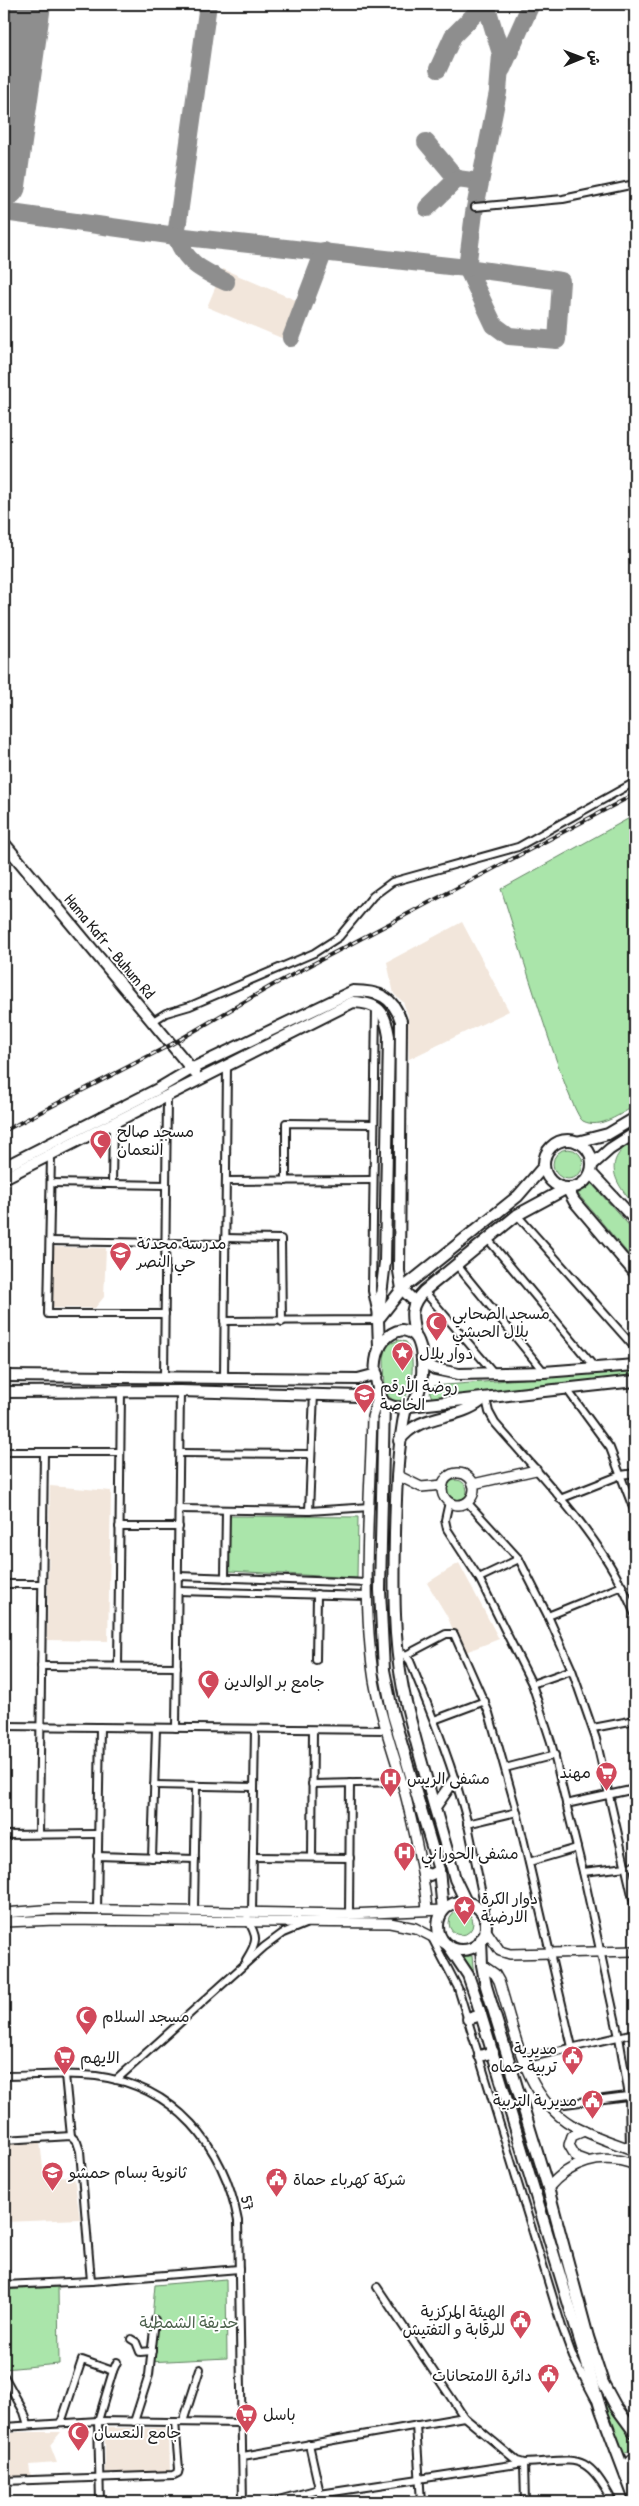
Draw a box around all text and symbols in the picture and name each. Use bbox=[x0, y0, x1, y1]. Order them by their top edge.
north arrow bbox=[556, 32, 606, 82]
text: ش bbox=[586, 50, 605, 66]
street label: Hama Kafr - Buhum Rd bbox=[60, 889, 160, 1003]
place label: مسجد صالح النعمان bbox=[117, 1120, 194, 1160]
mosque icon: مسجد صالح النعمان bbox=[89, 1128, 113, 1159]
place label: مدرسة محدثة حي النصر bbox=[135, 1232, 226, 1276]
school or university icon: مدرسة محدثة حي النصر bbox=[109, 1240, 133, 1271]
place label: مسجد الصحابي بلال الحبشي bbox=[452, 1302, 550, 1346]
mosque icon: مسجد الصحابي بلال الحبشي bbox=[424, 1310, 448, 1341]
place icon: دوار بلال bbox=[391, 1341, 415, 1372]
place label: دوار بلال bbox=[419, 1342, 473, 1364]
place label: روضة الأرقم الخاصة bbox=[380, 1375, 458, 1415]
school or university icon: روضة الأرقم الخاصة bbox=[352, 1383, 376, 1414]
mosque icon: جامع بر الوالدين bbox=[196, 1669, 220, 1700]
place label: جامع بر الوالدين bbox=[224, 1670, 325, 1693]
supermarket icon: مهند bbox=[595, 1760, 619, 1791]
place label: مهند bbox=[559, 1761, 591, 1783]
hospital icon: مشفى الريس bbox=[379, 1766, 403, 1797]
place label: مشفى الريس bbox=[407, 1767, 490, 1789]
hospital icon: مشفى الحوراني bbox=[393, 1841, 417, 1872]
place label: مشفى الحوراني bbox=[421, 1842, 519, 1868]
place label: دوار الكرة الارضية bbox=[481, 1887, 538, 1927]
place icon: دوار الكرة الارضية bbox=[453, 1895, 477, 1926]
mosque icon: مسجد السلام bbox=[74, 2004, 98, 2035]
place label: مسجد السلام bbox=[102, 2005, 190, 2029]
place label: مديرية تربية حماه bbox=[491, 2037, 557, 2077]
supermarket icon: الايهم bbox=[52, 2045, 76, 2076]
public building icon: مديرية تربية حماه bbox=[561, 2045, 585, 2076]
place label: الايهم bbox=[80, 2046, 120, 2070]
public building icon: مديرية التربية bbox=[581, 2088, 605, 2119]
place label: مديرية التربية bbox=[493, 2089, 577, 2111]
school or university icon: ثانوية بسام حمشو bbox=[41, 2160, 65, 2191]
place label: ثانوية بسام حمشو bbox=[67, 2161, 188, 2185]
public building icon: شركة كهرباء حماة bbox=[265, 2167, 289, 2198]
place label: شركة كهرباء حماة bbox=[293, 2168, 406, 2190]
street label: 57 bbox=[236, 2193, 260, 2213]
place label: الهيئة المركزية للرقابة و التفتيش bbox=[403, 2300, 505, 2340]
public building icon: الهيئة المركزية للرقابة و التفتيش bbox=[509, 2308, 533, 2339]
park label: حديقة الشمطية bbox=[139, 2311, 239, 2333]
public building icon: دائرة الامتحانات bbox=[536, 2363, 560, 2394]
place label: دائرة الامتحانات bbox=[432, 2364, 532, 2386]
supermarket icon: باسل bbox=[235, 2402, 259, 2433]
place label: باسل bbox=[263, 2403, 296, 2425]
mosque icon: جامع النعسان bbox=[66, 2420, 90, 2451]
place label: جامع النعسان bbox=[94, 2421, 182, 2444]

